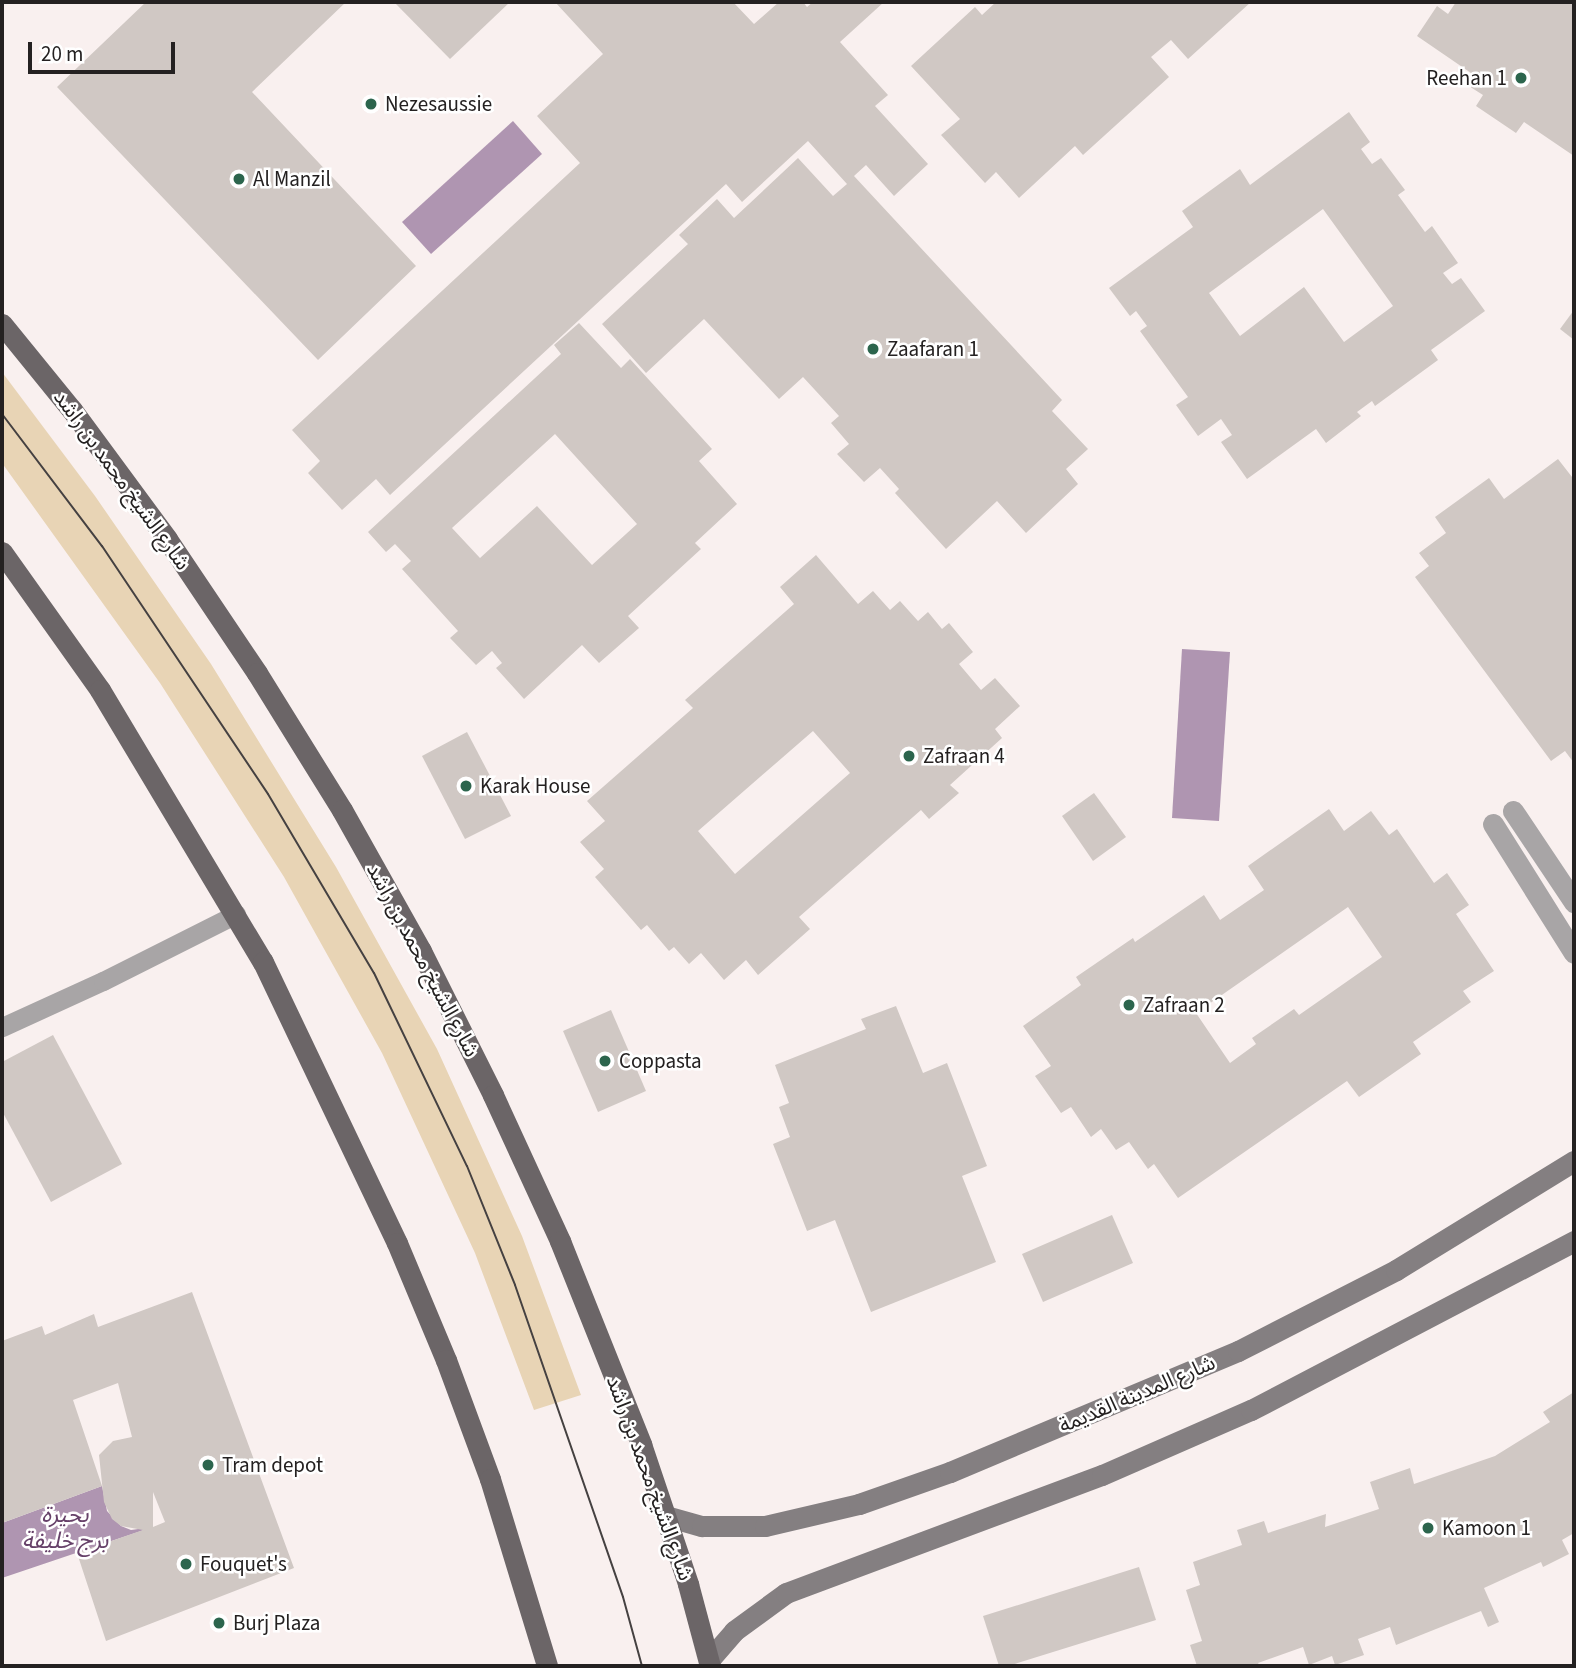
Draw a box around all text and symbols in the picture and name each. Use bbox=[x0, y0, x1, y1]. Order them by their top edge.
scale bar bbox=[32, 28, 178, 72]
text: 20 m bbox=[41, 39, 83, 69]
place label: Reehan 1 bbox=[1426, 65, 1507, 91]
marker: Reehan 1 bbox=[1513, 70, 1529, 86]
place label: Nezesaussie bbox=[385, 91, 492, 117]
marker: Nezesaussie bbox=[363, 96, 379, 112]
place label: Al Manzil bbox=[253, 166, 331, 192]
marker: Al Manzil bbox=[231, 171, 247, 187]
place label: Zaafaran 1 bbox=[887, 336, 979, 362]
marker: Zaafaran 1 bbox=[865, 341, 881, 357]
street label: شارع الشيخ محمد بن راشد bbox=[48, 385, 196, 575]
place label: Zafraan 4 bbox=[923, 743, 1005, 769]
marker: Zafraan 4 bbox=[901, 748, 917, 764]
place label: Karak House bbox=[480, 773, 590, 799]
marker: Karak House bbox=[458, 778, 474, 794]
street label: شارع الشيخ محمد بن راشد bbox=[361, 859, 485, 1061]
place label: Zafraan 2 bbox=[1143, 992, 1225, 1018]
marker: Zafraan 2 bbox=[1121, 997, 1137, 1013]
place label: Coppasta bbox=[619, 1048, 702, 1074]
marker: Coppasta bbox=[597, 1053, 613, 1069]
street label: شارع المدينة القديمة bbox=[1055, 1350, 1219, 1438]
street label: شارع الشيخ محمد بن راشد bbox=[601, 1372, 699, 1584]
place label: Tram depot bbox=[222, 1452, 323, 1478]
marker: Tram depot bbox=[200, 1457, 216, 1473]
water label: بحيرة برج خليفة bbox=[22, 1501, 108, 1555]
place label: Kamoon 1 bbox=[1442, 1515, 1531, 1541]
marker: Kamoon 1 bbox=[1420, 1520, 1436, 1536]
place label: Fouquet's bbox=[200, 1551, 287, 1577]
marker: Fouquet's bbox=[178, 1556, 194, 1572]
place label: Burj Plaza bbox=[233, 1610, 320, 1636]
marker: Burj Plaza bbox=[211, 1615, 227, 1631]

